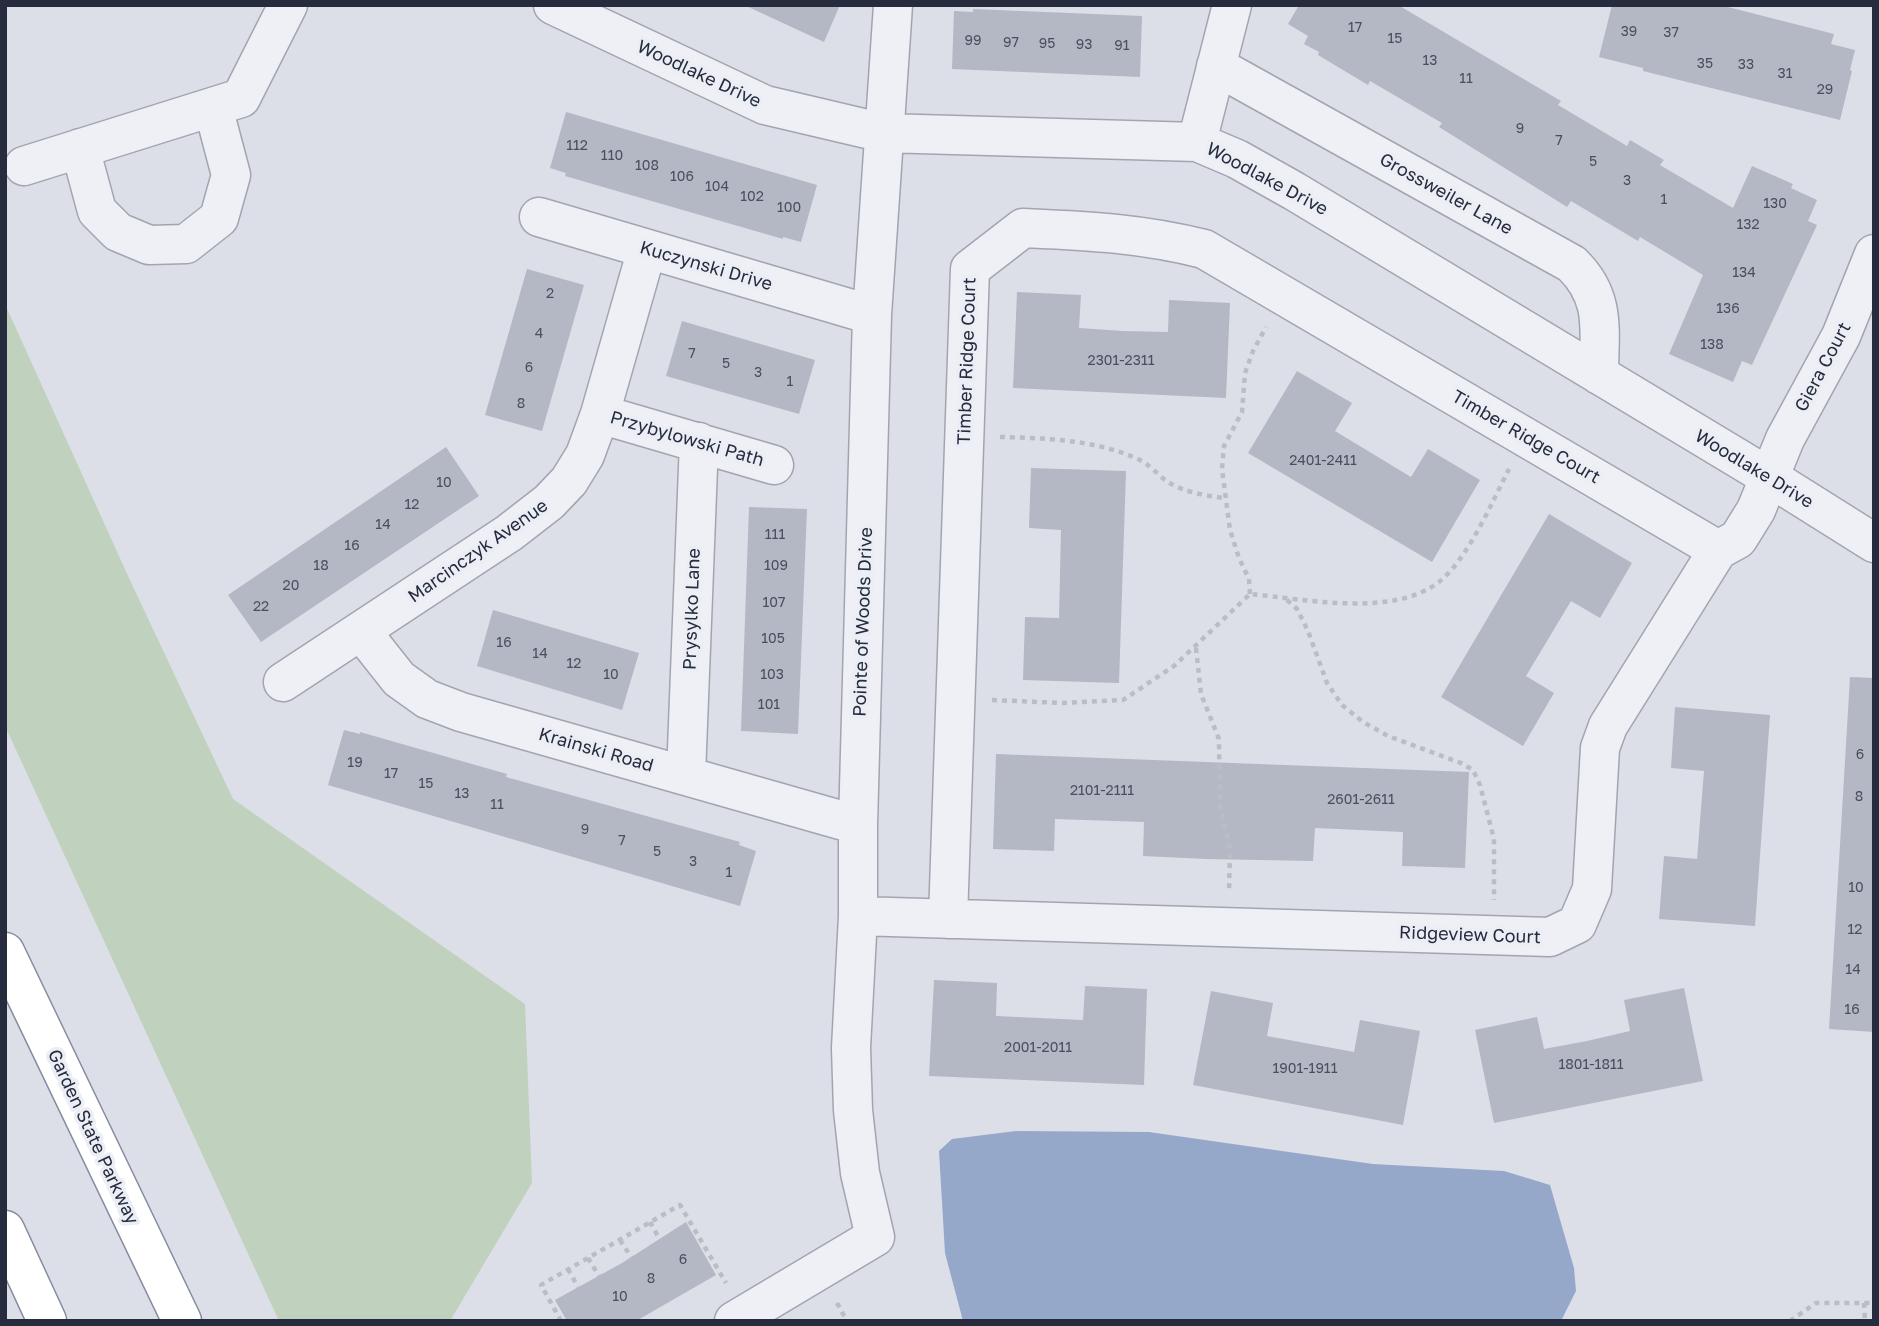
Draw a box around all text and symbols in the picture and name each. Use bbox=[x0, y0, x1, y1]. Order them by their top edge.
house number: 17 bbox=[1348, 20, 1362, 36]
house number: 39 bbox=[1621, 24, 1637, 40]
house number: 37 bbox=[1663, 25, 1679, 41]
house number: 15 bbox=[1388, 31, 1402, 47]
house number: 99 bbox=[965, 33, 981, 49]
house number: 97 bbox=[1003, 35, 1019, 51]
street label: Woodlake Drive bbox=[633, 36, 765, 112]
house number: 95 bbox=[1039, 36, 1055, 52]
house number: 93 bbox=[1076, 37, 1092, 53]
house number: 91 bbox=[1114, 38, 1130, 54]
house number: 13 bbox=[1423, 53, 1437, 69]
house number: 35 bbox=[1697, 56, 1713, 72]
house number: 33 bbox=[1738, 57, 1754, 73]
house number: 31 bbox=[1778, 66, 1792, 82]
house number: 11 bbox=[1459, 71, 1473, 87]
house number: 29 bbox=[1817, 82, 1833, 98]
house number: 9 bbox=[1516, 121, 1524, 137]
house number: 7 bbox=[1555, 133, 1563, 149]
house number: 112 bbox=[566, 138, 588, 154]
street label: Woodlake Drive bbox=[1203, 138, 1331, 220]
house number: 110 bbox=[601, 148, 623, 164]
street label: Grossweiler Lane bbox=[1376, 149, 1516, 239]
house number: 5 bbox=[1589, 154, 1597, 170]
house number: 108 bbox=[635, 158, 659, 174]
house number: 106 bbox=[670, 169, 694, 185]
house number: 3 bbox=[1623, 173, 1631, 189]
house number: 104 bbox=[705, 179, 729, 195]
house number: 102 bbox=[740, 189, 764, 205]
house number: 1 bbox=[1661, 192, 1667, 208]
house number: 130 bbox=[1763, 196, 1787, 212]
house number: 100 bbox=[777, 200, 801, 216]
house number: 132 bbox=[1736, 217, 1760, 233]
street label: Kuczynski Drive bbox=[637, 237, 775, 295]
house number: 134 bbox=[1732, 265, 1756, 281]
street label: Timber Ridge Court bbox=[953, 277, 981, 445]
house number: 2 bbox=[546, 286, 554, 302]
house number: 136 bbox=[1716, 301, 1740, 317]
street label: Giera Court bbox=[1790, 319, 1856, 415]
house number: 4 bbox=[535, 326, 543, 342]
house number: 138 bbox=[1700, 337, 1724, 353]
house number: 7 bbox=[688, 346, 696, 362]
house number: 2301-2311 bbox=[1088, 353, 1154, 369]
house number: 5 bbox=[722, 356, 730, 372]
house number: 6 bbox=[525, 360, 533, 376]
house number: 3 bbox=[754, 365, 762, 381]
house number: 1 bbox=[787, 374, 793, 390]
street label: Timber Ridge Court bbox=[1448, 386, 1604, 488]
house number: 8 bbox=[517, 396, 525, 412]
street label: Przybylowski Path bbox=[608, 407, 766, 471]
street label: Woodlake Drive bbox=[1691, 425, 1817, 513]
house number: 2401-2411 bbox=[1289, 453, 1357, 469]
house number: 10 bbox=[436, 475, 452, 491]
street label: Marcinczyk Avenue bbox=[404, 495, 552, 607]
house number: 12 bbox=[405, 497, 419, 513]
house number: 14 bbox=[375, 517, 391, 533]
house number: 111 bbox=[765, 527, 785, 543]
street label: Pointe of Woods Drive bbox=[849, 527, 877, 717]
house number: 16 bbox=[344, 538, 360, 554]
street label: Prysylko Lane bbox=[679, 548, 705, 670]
house number: 18 bbox=[313, 558, 329, 574]
house number: 109 bbox=[764, 558, 788, 574]
house number: 20 bbox=[283, 578, 299, 594]
house number: 107 bbox=[763, 595, 785, 611]
house number: 22 bbox=[253, 599, 269, 615]
house number: 105 bbox=[761, 631, 785, 647]
house number: 16 bbox=[496, 635, 512, 651]
house number: 14 bbox=[532, 646, 548, 662]
house number: 12 bbox=[567, 656, 581, 672]
house number: 10 bbox=[603, 667, 619, 683]
house number: 103 bbox=[760, 667, 784, 683]
house number: 101 bbox=[758, 697, 780, 713]
street label: Krainski Road bbox=[536, 723, 656, 777]
house number: 6 bbox=[1856, 747, 1864, 763]
house number: 19 bbox=[347, 755, 363, 771]
house number: 17 bbox=[384, 766, 398, 782]
house number: 15 bbox=[419, 776, 433, 792]
house number: 2101-2111 bbox=[1070, 783, 1134, 799]
house number: 13 bbox=[455, 786, 469, 802]
house number: 8 bbox=[1855, 789, 1863, 805]
house number: 2601-2611 bbox=[1327, 792, 1395, 808]
house number: 11 bbox=[490, 797, 504, 813]
house number: 9 bbox=[581, 822, 589, 838]
house number: 7 bbox=[618, 833, 626, 849]
house number: 5 bbox=[653, 844, 661, 860]
house number: 3 bbox=[689, 854, 697, 870]
house number: 1 bbox=[726, 865, 732, 881]
house number: 10 bbox=[1848, 880, 1864, 896]
street label: Ridgeview Court bbox=[1399, 922, 1541, 948]
house number: 12 bbox=[1848, 922, 1862, 938]
house number: 14 bbox=[1845, 962, 1861, 978]
house number: 16 bbox=[1844, 1002, 1860, 1018]
house number: 2001-2011 bbox=[1004, 1040, 1072, 1056]
street label: Garden State Parkway bbox=[43, 1046, 143, 1228]
house number: 1801-1811 bbox=[1558, 1057, 1624, 1073]
house number: 1901-1911 bbox=[1273, 1061, 1337, 1077]
house number: 6 bbox=[679, 1252, 687, 1268]
house number: 8 bbox=[647, 1271, 655, 1287]
house number: 10 bbox=[612, 1289, 628, 1305]

